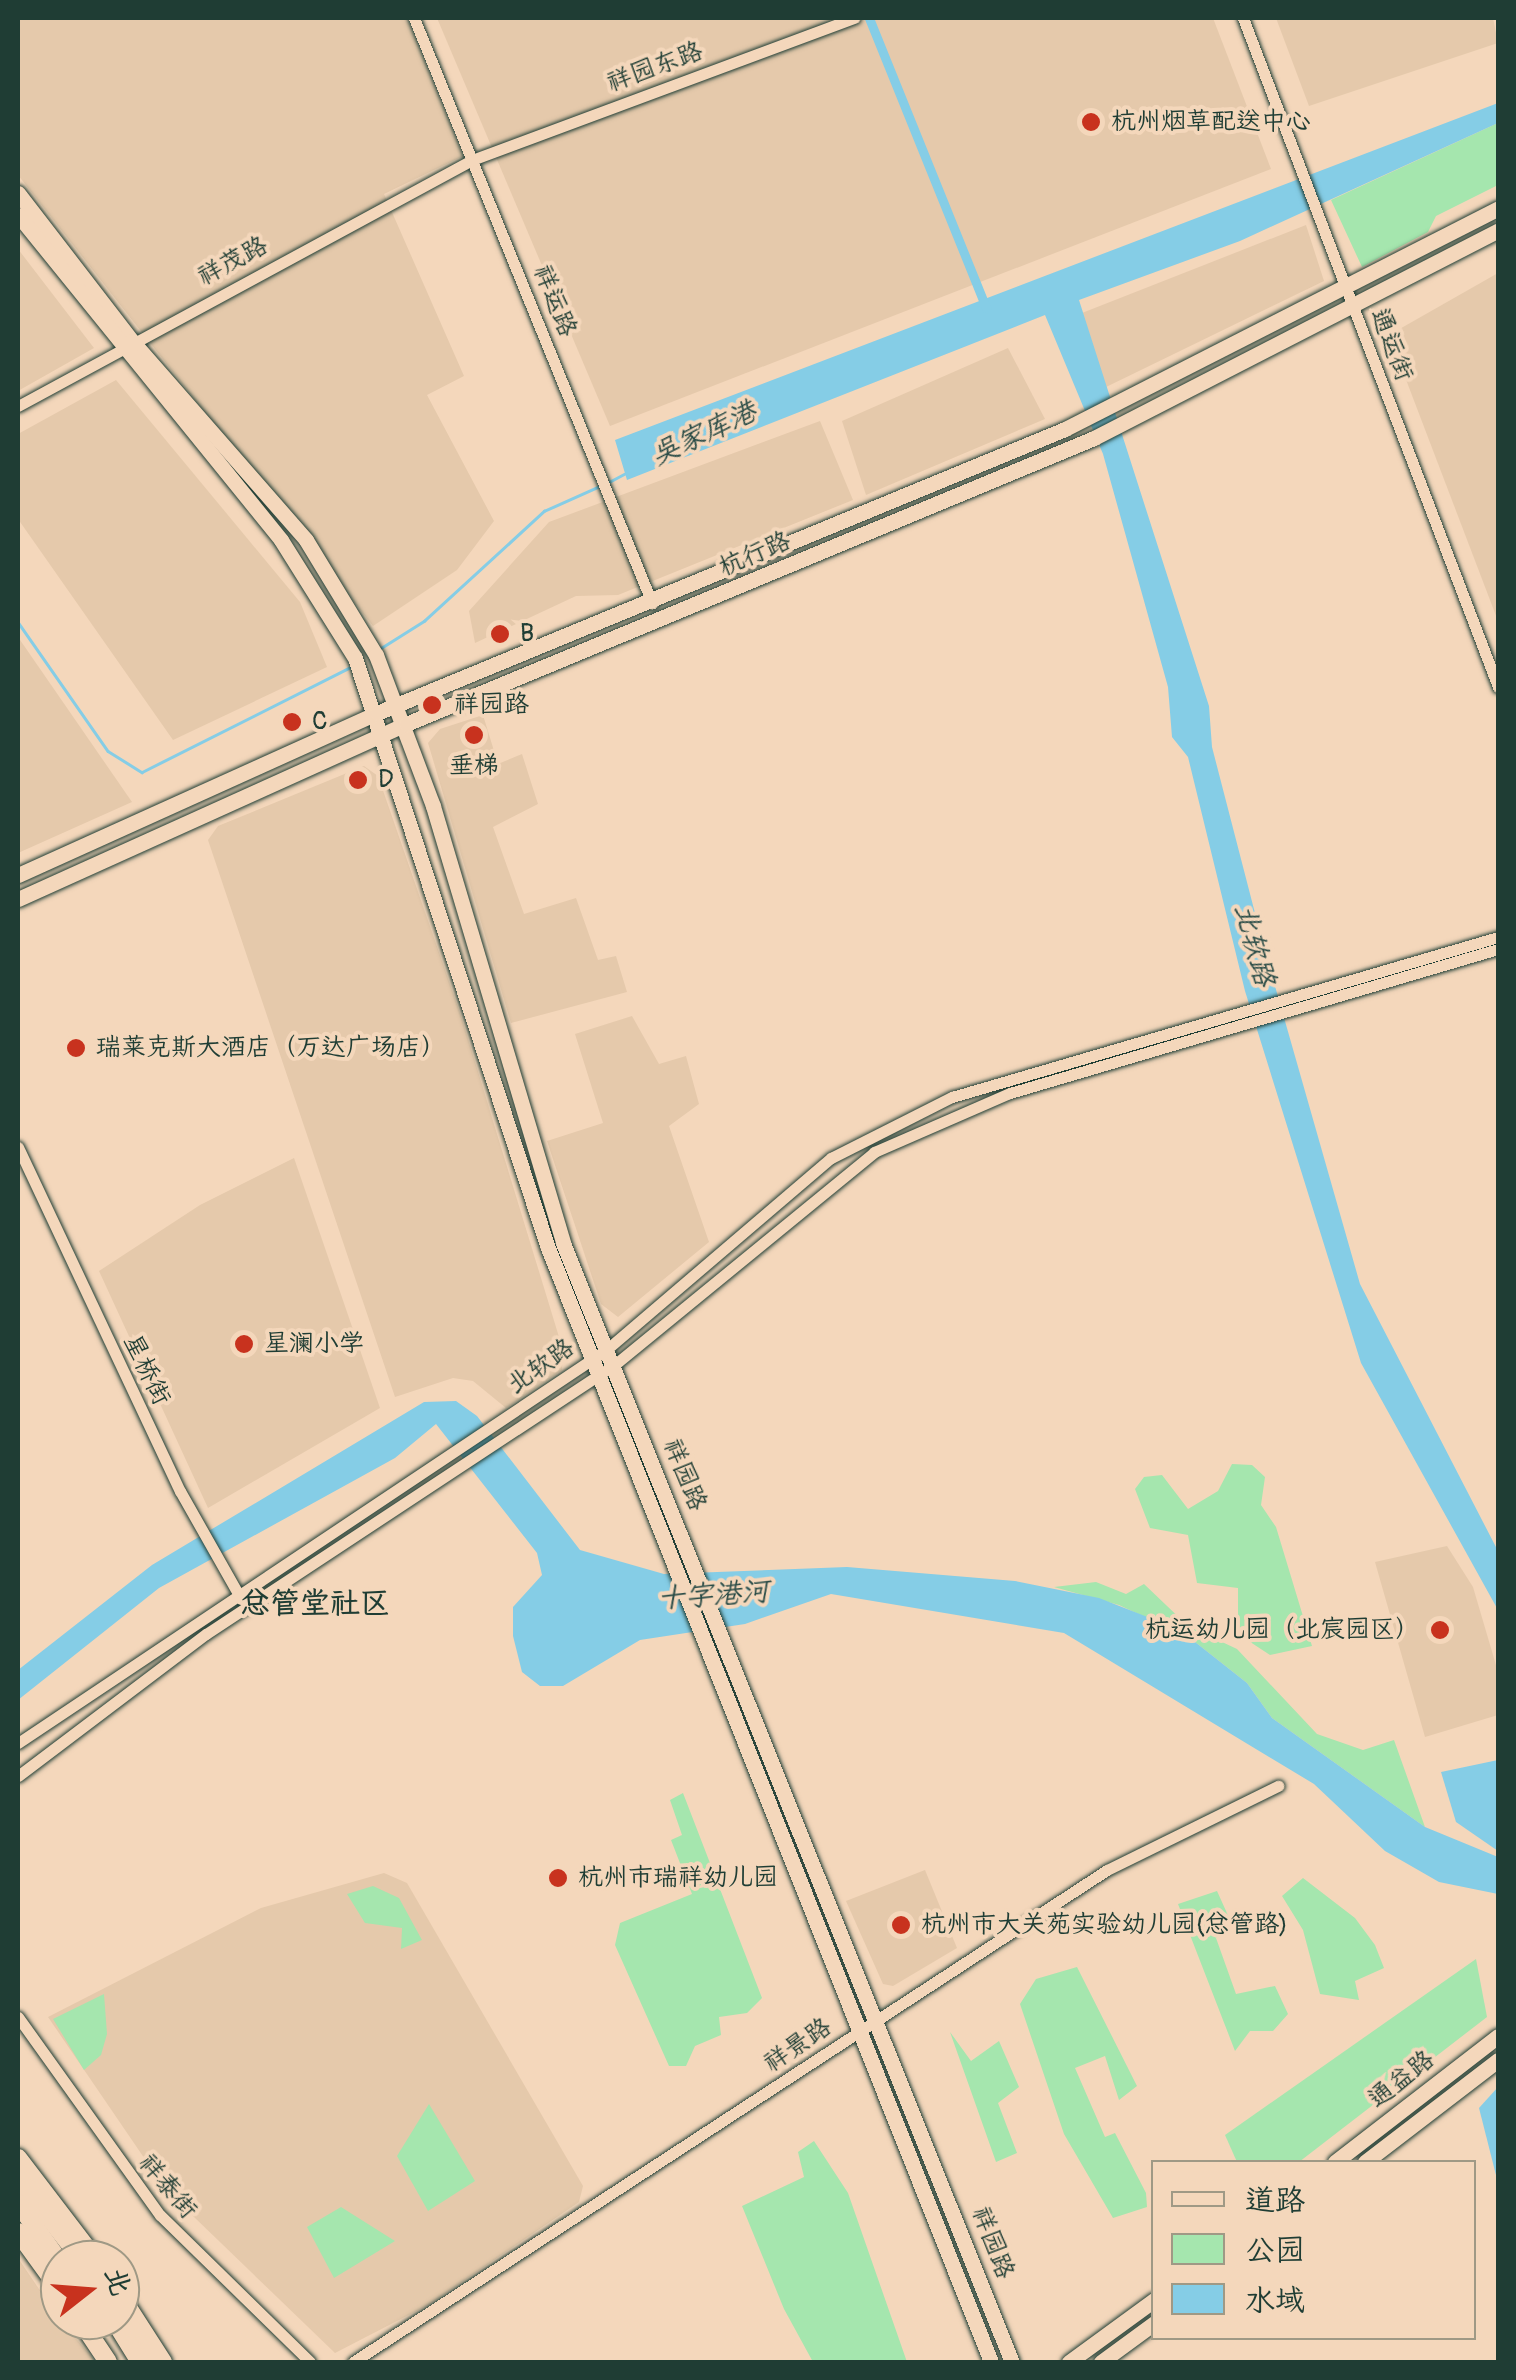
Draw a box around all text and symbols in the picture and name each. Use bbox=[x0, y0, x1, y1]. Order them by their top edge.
street label: 祥园东路 bbox=[603, 37, 707, 99]
place label: 杭州烟草配送中心 bbox=[1111, 107, 1311, 137]
marker: 杭州烟草配送中心 bbox=[1080, 111, 1102, 133]
street label: 祥茂路 bbox=[193, 231, 273, 293]
street label: 祥运路 bbox=[526, 261, 582, 341]
street label: 通运街 bbox=[1364, 305, 1418, 385]
water label: 吴家库港 bbox=[646, 395, 762, 473]
street label: 杭行路 bbox=[715, 527, 795, 583]
place label: B bbox=[520, 619, 534, 649]
marker: B bbox=[489, 623, 511, 645]
place label: 祥园路 bbox=[454, 690, 529, 720]
marker: 祥园路 bbox=[419, 692, 445, 718]
place label: C bbox=[312, 707, 327, 737]
marker: C bbox=[281, 711, 303, 733]
marker: 垂梯 bbox=[463, 724, 485, 746]
place label: 垂梯 bbox=[449, 751, 499, 781]
place label: D bbox=[378, 765, 394, 795]
marker: D bbox=[347, 769, 369, 791]
water label: 北软路 bbox=[1227, 900, 1281, 990]
place label: 瑞莱克斯大酒店（万达广场店） bbox=[96, 1033, 446, 1063]
marker: 瑞莱克斯大酒店（万达广场店） bbox=[65, 1037, 87, 1059]
place label: 星澜小学 bbox=[264, 1329, 364, 1359]
street label: 星桥街 bbox=[116, 1330, 176, 1410]
marker: 星澜小学 bbox=[233, 1333, 255, 1355]
street label: 北软路 bbox=[502, 1333, 580, 1401]
street label: 祥园路 bbox=[656, 1435, 712, 1515]
water label: 十字港河 bbox=[656, 1575, 770, 1617]
district label: 总管堂社区 bbox=[240, 1586, 390, 1622]
place label: 杭运幼儿园（北宸园区） bbox=[1145, 1615, 1420, 1645]
marker: 杭运幼儿园（北宸园区） bbox=[1429, 1619, 1451, 1641]
place label: 杭州市瑞祥幼儿园 bbox=[578, 1863, 778, 1893]
marker: 杭州市瑞祥幼儿园 bbox=[547, 1867, 569, 1889]
place label: 杭州市大关苑实验幼儿园(总管路) bbox=[921, 1910, 1288, 1940]
marker: 杭州市大关苑实验幼儿园(总管路) bbox=[890, 1914, 912, 1936]
street label: 祥景路 bbox=[759, 2013, 837, 2079]
street label: 通益路 bbox=[1363, 2045, 1441, 2115]
street label: 祥泰街 bbox=[131, 2149, 203, 2225]
legend bbox=[1151, 2160, 1476, 2340]
text: 道路 bbox=[1245, 2182, 1305, 2219]
street label: 祥园路 bbox=[965, 2203, 1019, 2283]
text: 公园 bbox=[1245, 2232, 1305, 2269]
north arrow bbox=[40, 2240, 140, 2340]
text: 北 bbox=[96, 2263, 138, 2300]
text: 水域 bbox=[1245, 2282, 1305, 2319]

